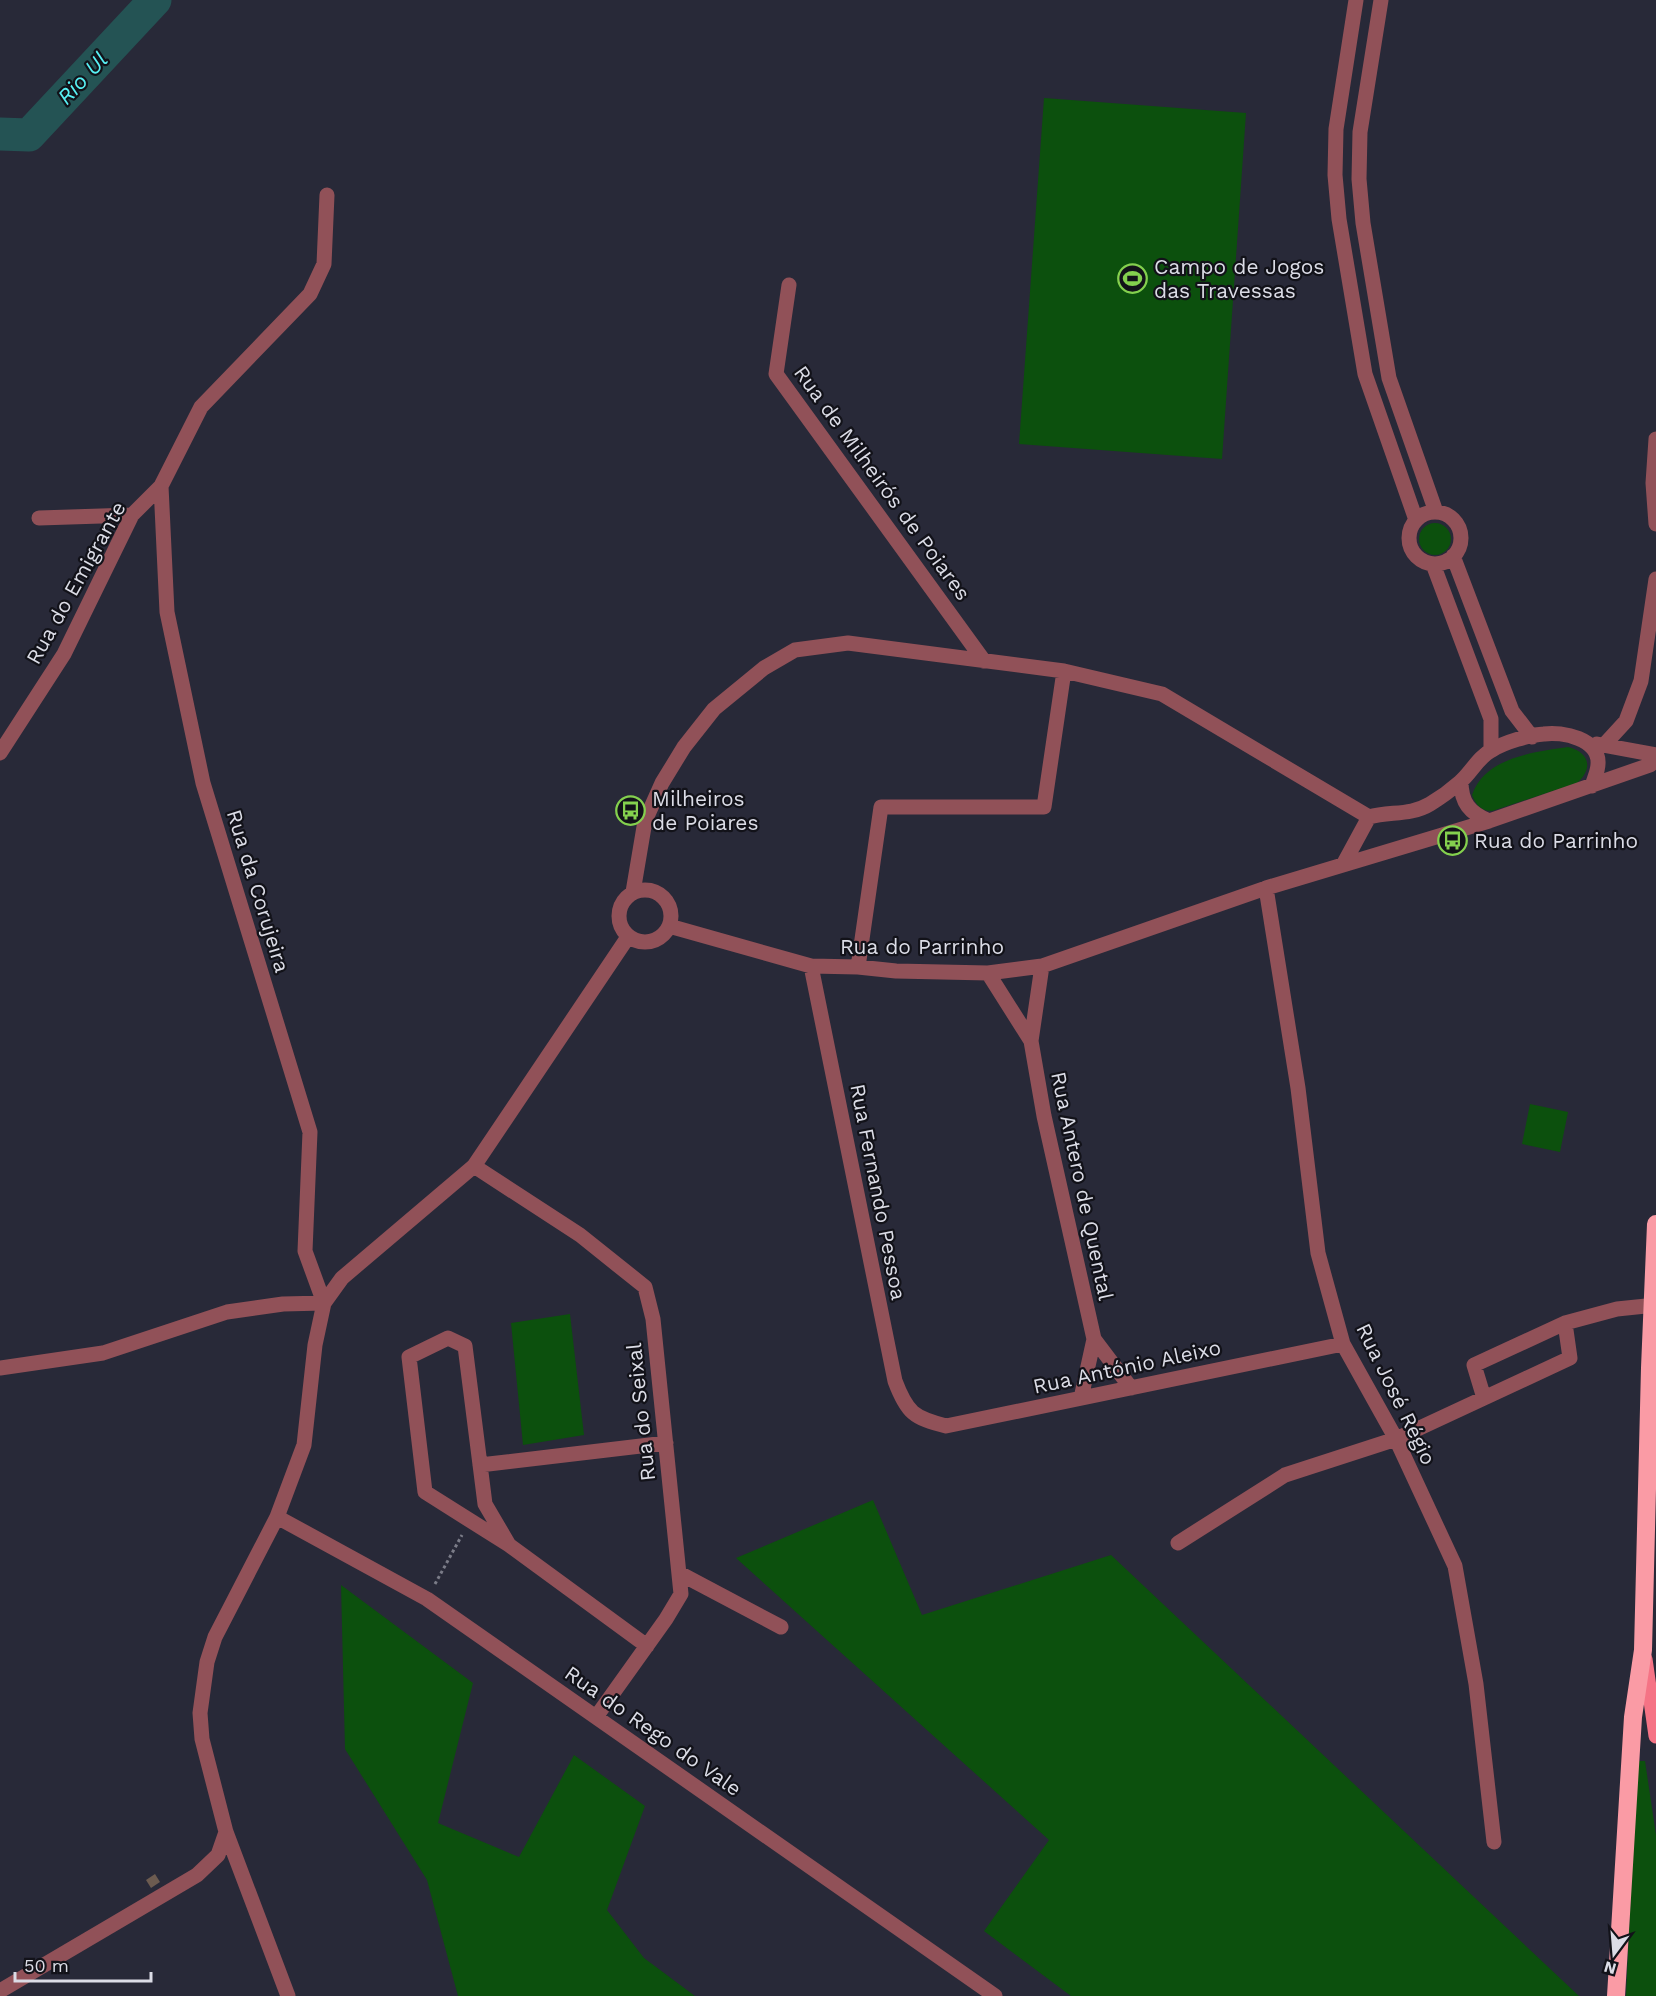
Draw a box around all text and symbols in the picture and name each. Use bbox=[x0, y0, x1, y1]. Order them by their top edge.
water label: Rio Ul bbox=[52, 47, 113, 109]
place label: Campo de Jogos das Travessas bbox=[1154, 254, 1324, 303]
sports icon: Campo de Jogos das Travessas bbox=[1117, 263, 1149, 295]
street label: Rua de Milheirós de Poiares bbox=[789, 360, 976, 605]
street label: Rua do Emigrante bbox=[20, 497, 131, 669]
place label: Milheiros de Poiares bbox=[652, 786, 759, 835]
bus stop icon: Milheiros de Poiares bbox=[615, 795, 647, 827]
street label: Rua da Corujeira bbox=[222, 806, 295, 975]
bus stop icon: Rua do Parrinho bbox=[1437, 825, 1469, 857]
place label: Rua do Parrinho bbox=[1474, 828, 1638, 853]
street label: Rua do Parrinho bbox=[840, 934, 1004, 959]
street label: Rua Antero de Quental bbox=[1046, 1069, 1119, 1303]
street label: Rua Fernando Pessoa bbox=[845, 1082, 912, 1302]
street label: Rua José Régio bbox=[1351, 1319, 1442, 1469]
street label: Rua António Aleixo bbox=[1031, 1334, 1223, 1399]
street label: Rua do Seixal bbox=[621, 1341, 660, 1482]
street label: Rua do Rego do Vale bbox=[560, 1660, 746, 1801]
north arrow bbox=[1584, 1924, 1644, 1984]
scale bar bbox=[15, 1945, 152, 1983]
text: 50 m bbox=[24, 1955, 69, 1976]
text: N bbox=[1602, 1957, 1618, 1979]

